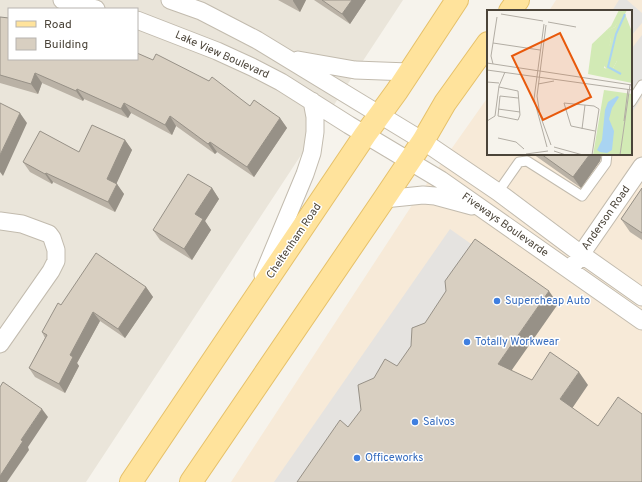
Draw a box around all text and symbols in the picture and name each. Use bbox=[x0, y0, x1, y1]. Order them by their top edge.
legend bbox=[8, 8, 138, 60]
inset map bbox=[487, 10, 632, 155]
text: Road bbox=[44, 17, 72, 33]
street label: Lake View Boulevard bbox=[173, 28, 271, 82]
text: Building bbox=[44, 37, 88, 53]
street label: Anderson Road bbox=[579, 183, 633, 253]
street label: Fiveways Boulevarde bbox=[459, 190, 551, 260]
street label: Cheltenham Road bbox=[264, 201, 324, 281]
place label: Supercheap Auto bbox=[505, 294, 590, 308]
marker: Supercheap Auto bbox=[492, 296, 502, 306]
place label: Totally Workwear bbox=[475, 335, 560, 349]
marker: Totally Workwear bbox=[462, 337, 472, 347]
place label: Salvos bbox=[423, 415, 455, 429]
marker: Salvos bbox=[410, 417, 420, 427]
place label: Officeworks bbox=[365, 451, 423, 465]
marker: Officeworks bbox=[352, 453, 362, 463]

